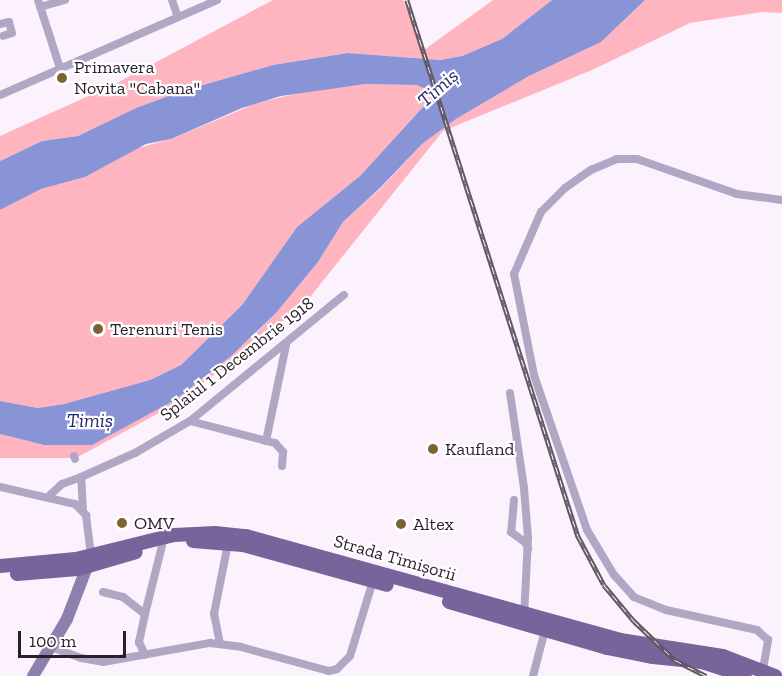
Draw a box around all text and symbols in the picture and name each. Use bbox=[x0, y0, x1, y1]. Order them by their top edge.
place label: Primavera Novita "Cabana" bbox=[74, 57, 200, 100]
water label: Timiș bbox=[413, 64, 463, 112]
marker: Primavera Novita "Cabana" bbox=[55, 71, 69, 85]
street label: Splaiul 1 Decembrie 1918 bbox=[156, 292, 318, 426]
place label: Terenuri Tenis bbox=[110, 318, 223, 340]
marker: Terenuri Tenis bbox=[91, 322, 105, 336]
water label: Timiș bbox=[67, 408, 113, 432]
place label: Kaufland bbox=[445, 438, 514, 460]
marker: Kaufland bbox=[426, 442, 440, 456]
place label: OMV bbox=[134, 512, 174, 534]
place label: Altex bbox=[413, 513, 454, 535]
marker: OMV bbox=[115, 516, 129, 530]
marker: Altex bbox=[394, 517, 408, 531]
street label: Strada Timișorii bbox=[331, 530, 459, 586]
scale bar bbox=[21, 619, 129, 657]
text: 100 m bbox=[29, 630, 76, 652]

